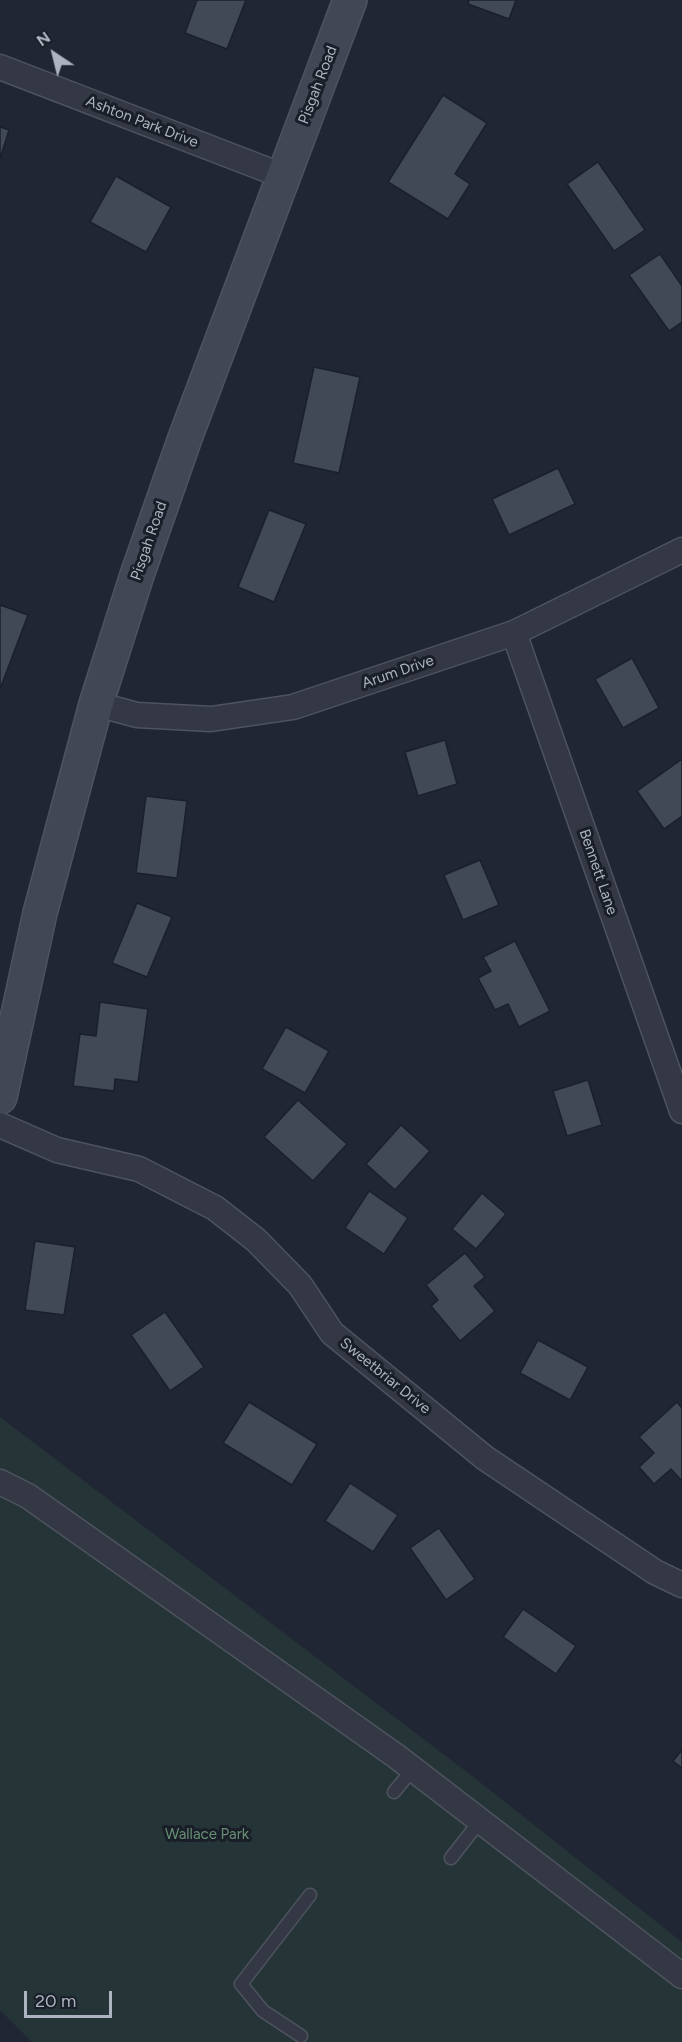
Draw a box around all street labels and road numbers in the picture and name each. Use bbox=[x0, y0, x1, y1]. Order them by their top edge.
street label: Pisgah Road bbox=[295, 43, 341, 127]
street label: Ashton Park Drive bbox=[83, 92, 201, 152]
street label: Pisgah Road bbox=[127, 499, 171, 583]
street label: Arum Drive bbox=[360, 651, 436, 693]
street label: Bennett Lane bbox=[575, 827, 621, 917]
street label: Sweetbriar Drive bbox=[336, 1334, 434, 1418]

